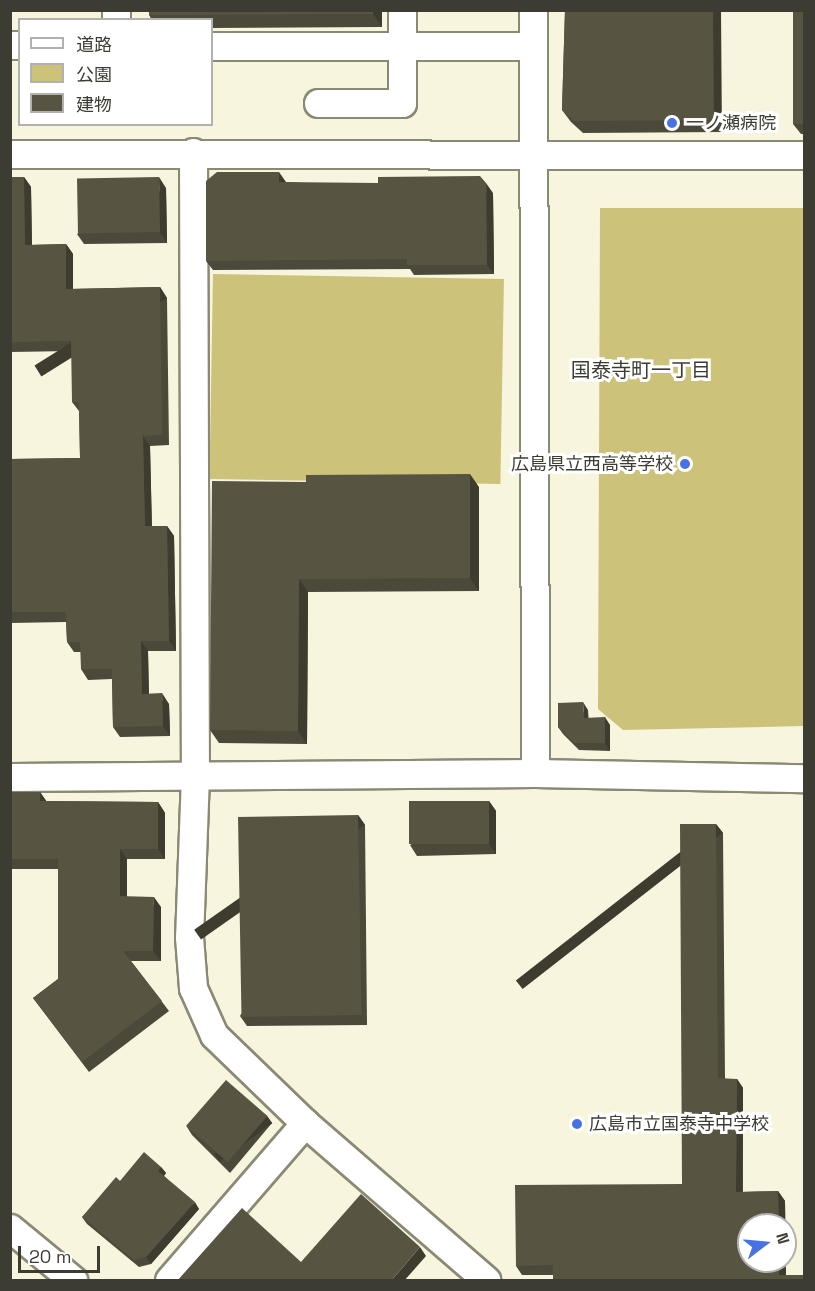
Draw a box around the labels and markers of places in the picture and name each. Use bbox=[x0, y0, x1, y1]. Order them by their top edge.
place label: 一ノ瀬病院 bbox=[686, 112, 776, 134]
marker: 一ノ瀬病院 bbox=[663, 114, 681, 132]
place label: 広島県立西高等学校 bbox=[511, 453, 673, 475]
marker: 広島県立西高等学校 bbox=[678, 457, 692, 471]
place label: 広島市立国泰寺中学校 bbox=[589, 1113, 769, 1135]
marker: 広島市立国泰寺中学校 bbox=[570, 1117, 584, 1131]

